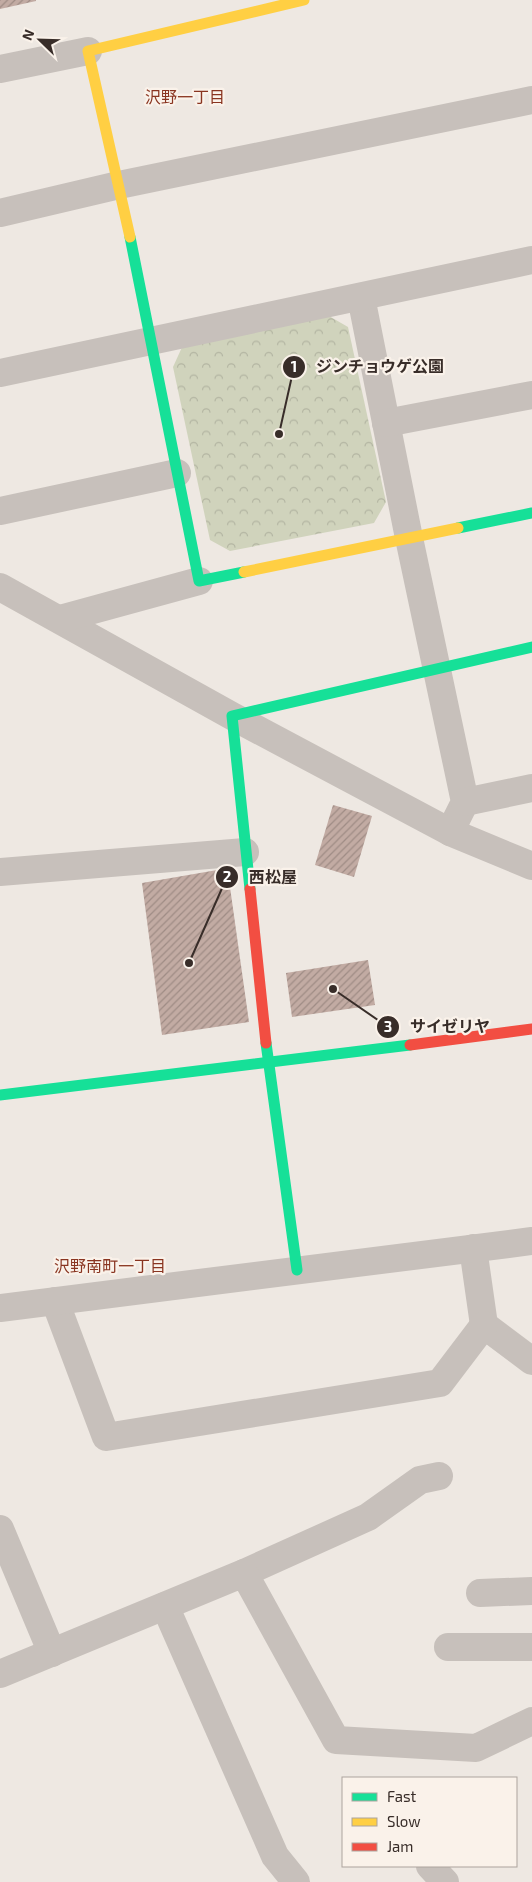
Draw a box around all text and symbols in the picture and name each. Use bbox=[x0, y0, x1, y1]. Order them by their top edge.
north arrow bbox=[15, 15, 65, 65]
text: N bbox=[18, 27, 37, 43]
district label: 沢野一丁目 bbox=[145, 87, 225, 106]
callout: ジンチョウゲ公園 bbox=[281, 351, 454, 382]
text: ジンチョウゲ公園 bbox=[316, 356, 444, 375]
text: 1 bbox=[291, 357, 297, 375]
callout: 西松屋 bbox=[214, 862, 307, 893]
text: 2 bbox=[223, 867, 232, 885]
text: 西松屋 bbox=[249, 867, 297, 886]
callout: サイゼリヤ bbox=[375, 1011, 500, 1042]
text: サイゼリヤ bbox=[410, 1016, 490, 1035]
text: 3 bbox=[384, 1017, 392, 1035]
district label: 沢野南町一丁目 bbox=[54, 1256, 166, 1275]
legend bbox=[342, 1777, 517, 1867]
text: Fast bbox=[387, 1787, 417, 1805]
text: Slow bbox=[387, 1812, 421, 1830]
text: Jam bbox=[387, 1837, 413, 1855]

